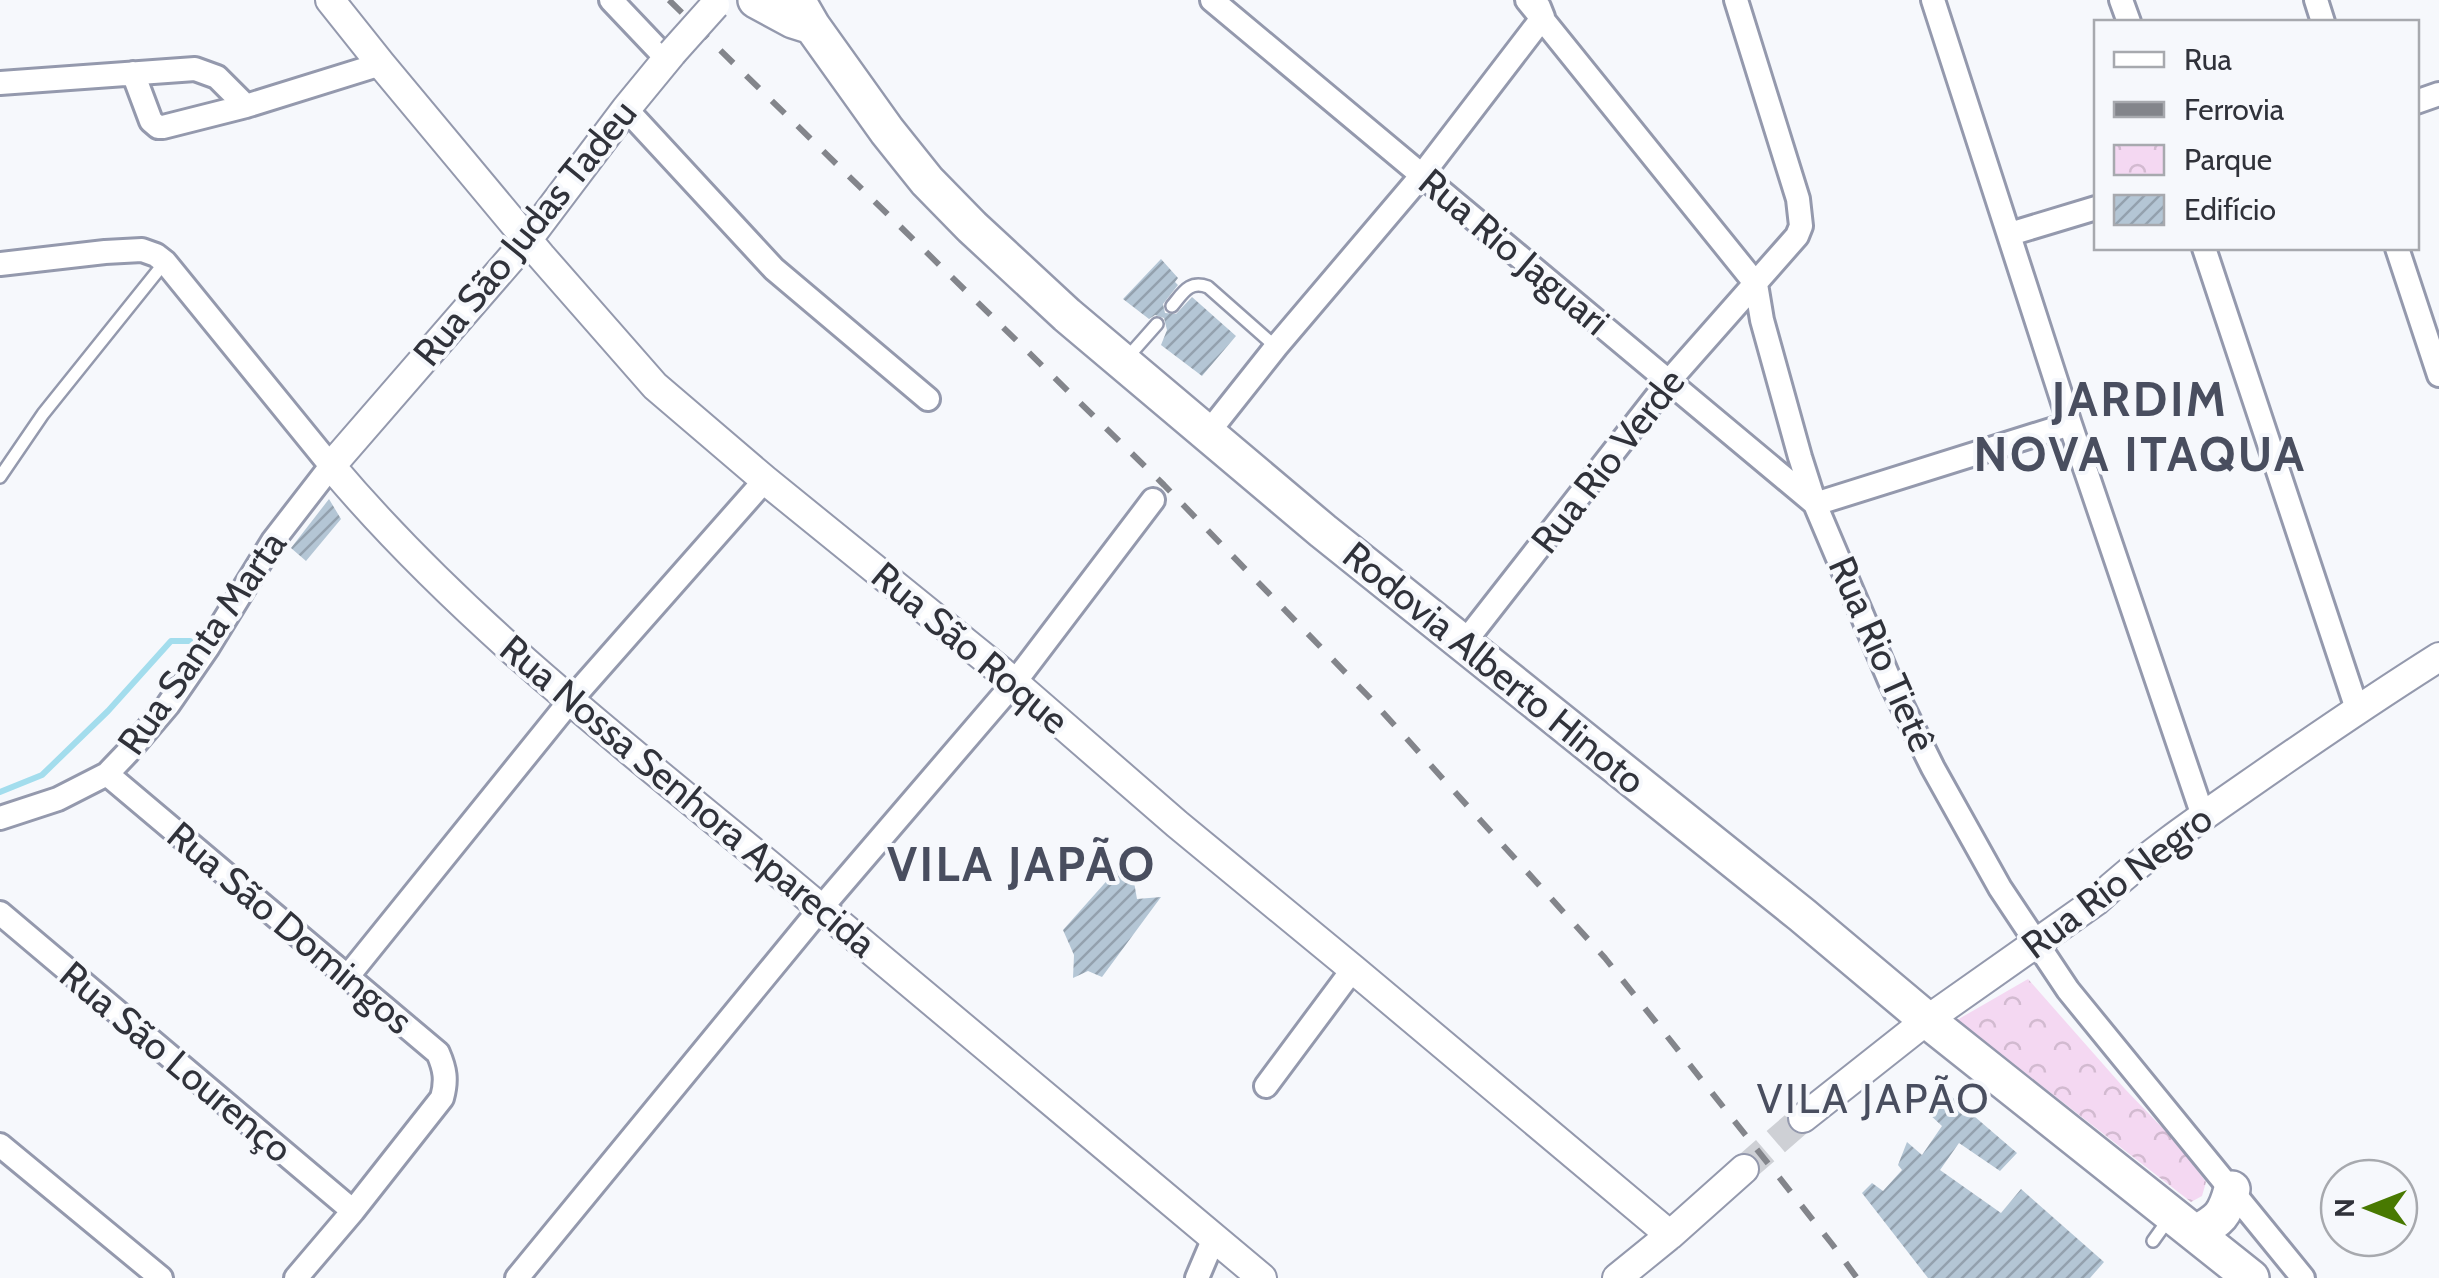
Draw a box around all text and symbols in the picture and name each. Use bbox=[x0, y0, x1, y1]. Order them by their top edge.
legend bbox=[2094, 20, 2419, 250]
text: Rua bbox=[2184, 41, 2232, 78]
street label: Rua São Judas Tadeu bbox=[403, 90, 646, 375]
text: Ferrovia bbox=[2184, 91, 2285, 128]
text: Parque bbox=[2184, 141, 2272, 178]
street label: Rua Rio Jaguari bbox=[1410, 158, 1619, 345]
text: Edifício bbox=[2184, 191, 2276, 228]
street label: Rua Rio Verde bbox=[1521, 359, 1694, 563]
district label: JARDIM NOVA ITAQUA bbox=[1973, 370, 2307, 483]
street label: Rua Santa Marta bbox=[107, 522, 296, 764]
street label: Rodovia Alberto Hinoto bbox=[1334, 531, 1655, 804]
street label: Rua Rio Tietê bbox=[1819, 549, 1946, 759]
street label: Rua São Roque bbox=[862, 552, 1078, 744]
street label: Rua Nossa Senhora Aparecida bbox=[491, 625, 886, 967]
street label: Rua Rio Negro bbox=[2012, 795, 2221, 968]
street label: Rua São Domingos bbox=[158, 811, 422, 1044]
district label: VILA JAPÃO bbox=[887, 835, 1157, 893]
street label: Rua São Lourenço bbox=[51, 951, 302, 1172]
district label: VILA JAPÃO bbox=[1757, 1072, 1991, 1124]
north arrow bbox=[2319, 1158, 2419, 1258]
text: N bbox=[2327, 1198, 2361, 1218]

